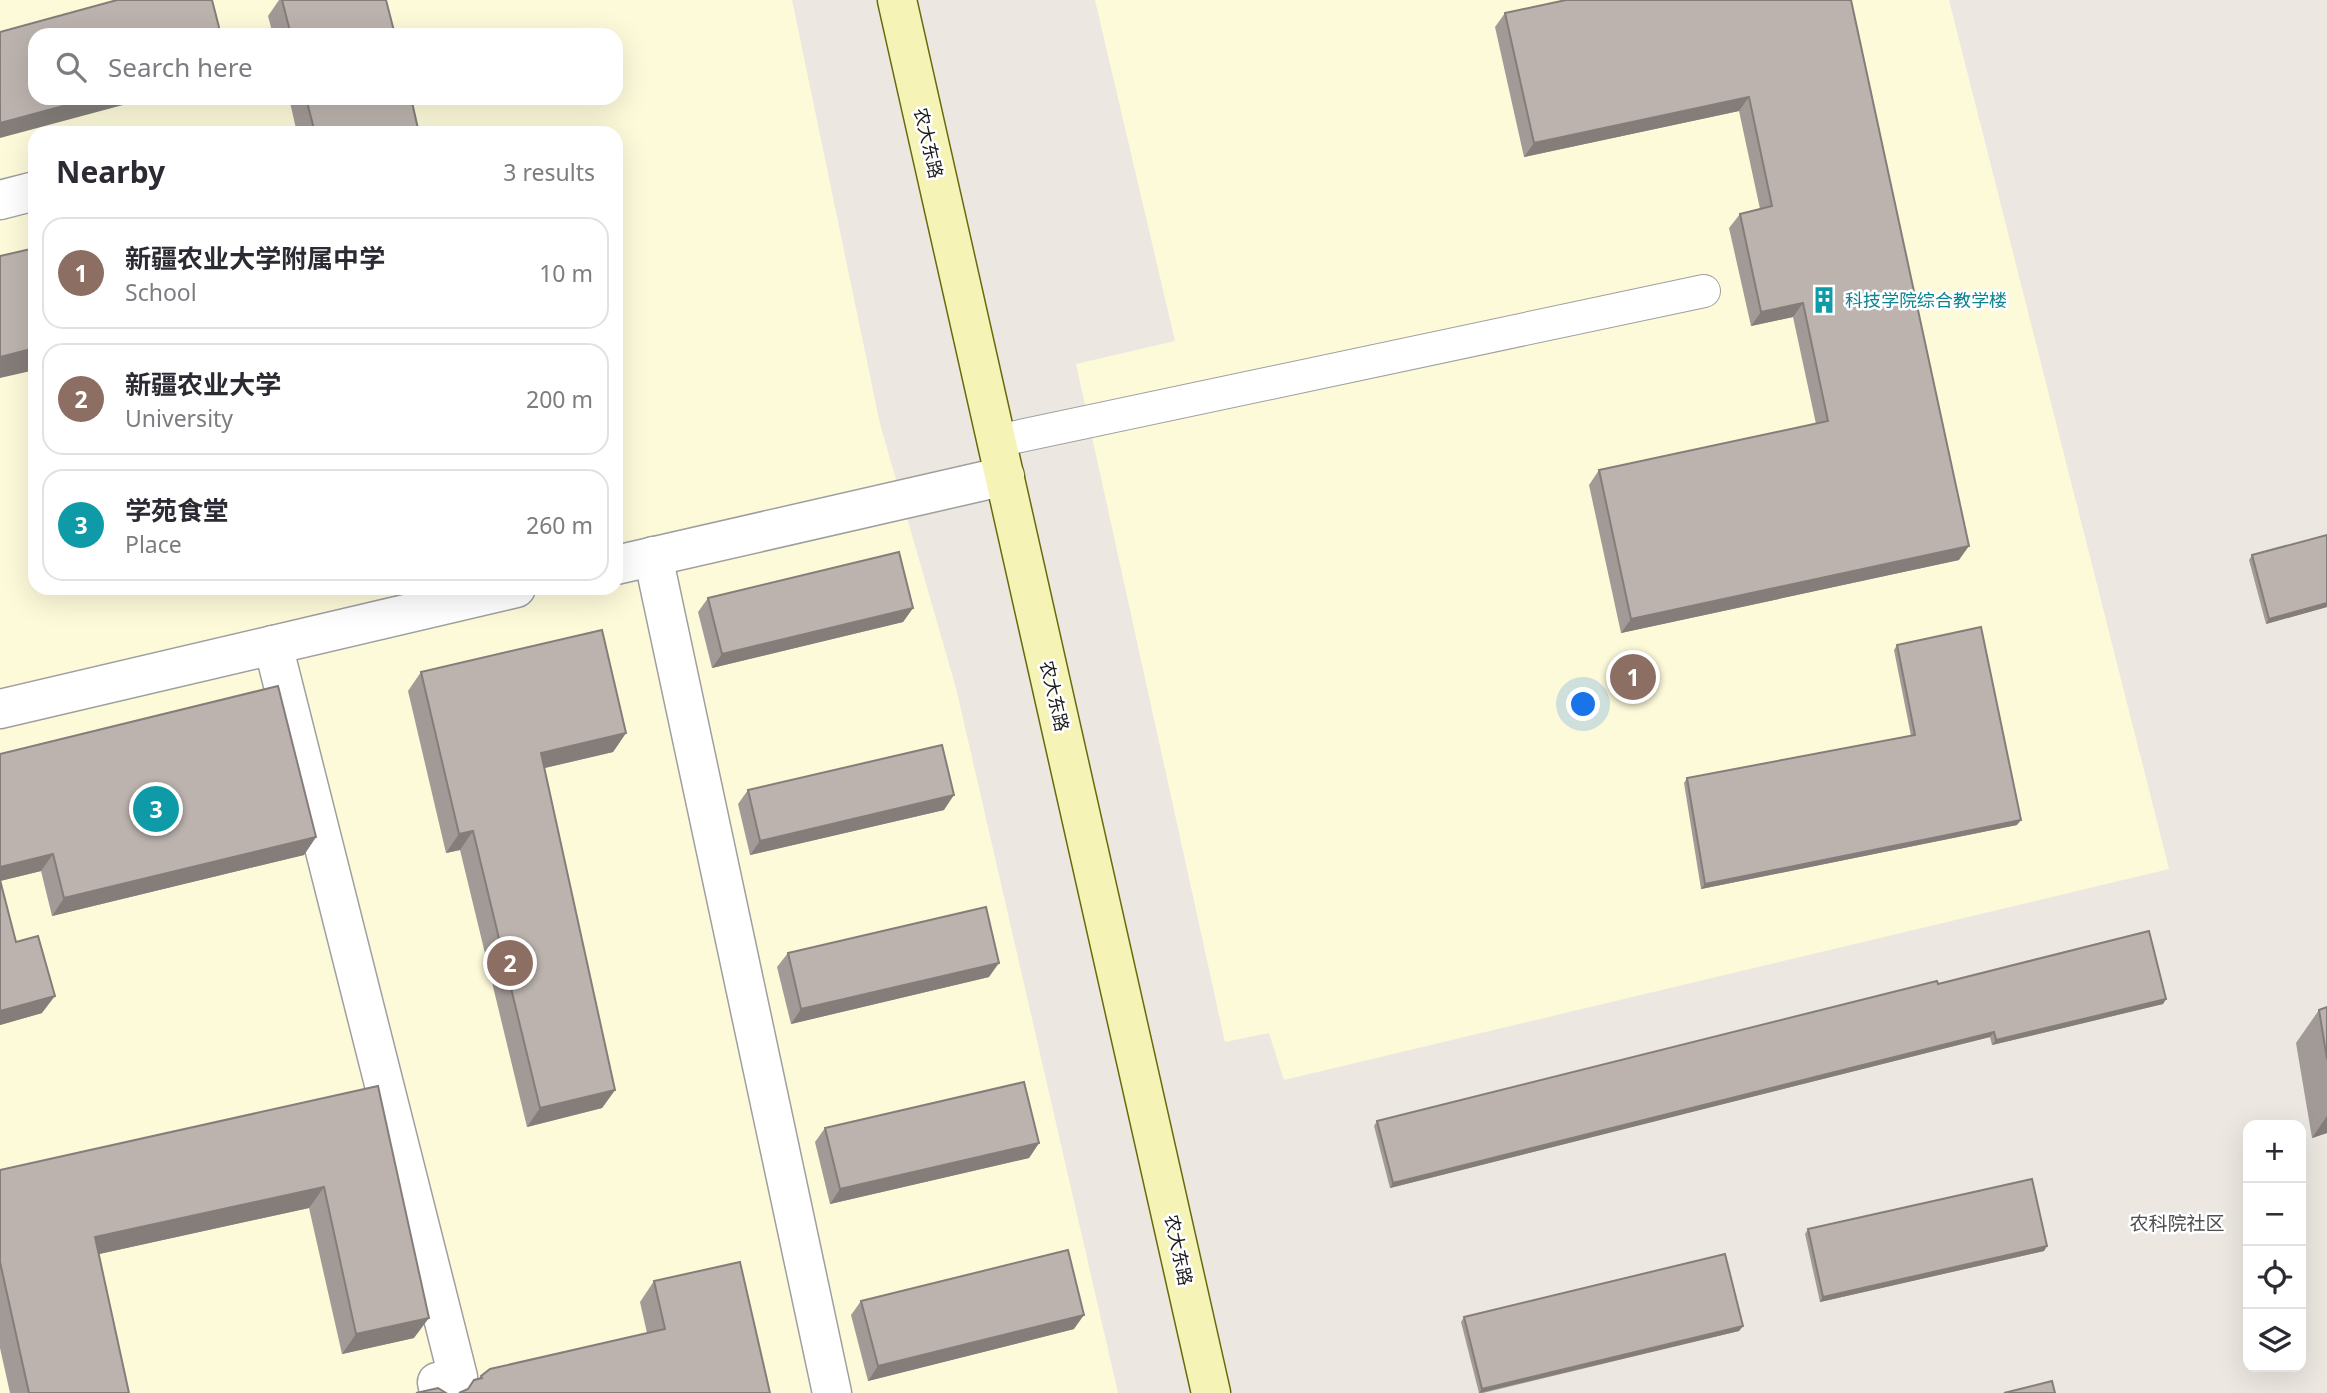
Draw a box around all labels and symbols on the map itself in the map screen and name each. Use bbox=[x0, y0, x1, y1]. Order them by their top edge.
street label: 农大东路 bbox=[909, 105, 949, 181]
building icon: 科技学院综合教学楼 bbox=[1809, 285, 1839, 315]
place label: 科技学院综合教学楼 bbox=[1845, 288, 2007, 312]
pin: 1 bbox=[1610, 651, 1656, 703]
street label: 农大东路 bbox=[1035, 658, 1075, 734]
your location bbox=[1566, 687, 1600, 721]
pin: 3 bbox=[133, 783, 179, 835]
pin: 2 bbox=[487, 937, 533, 989]
district label: 农科院社区 bbox=[2129, 1210, 2225, 1236]
street label: 农大东路 bbox=[1160, 1212, 1198, 1288]

